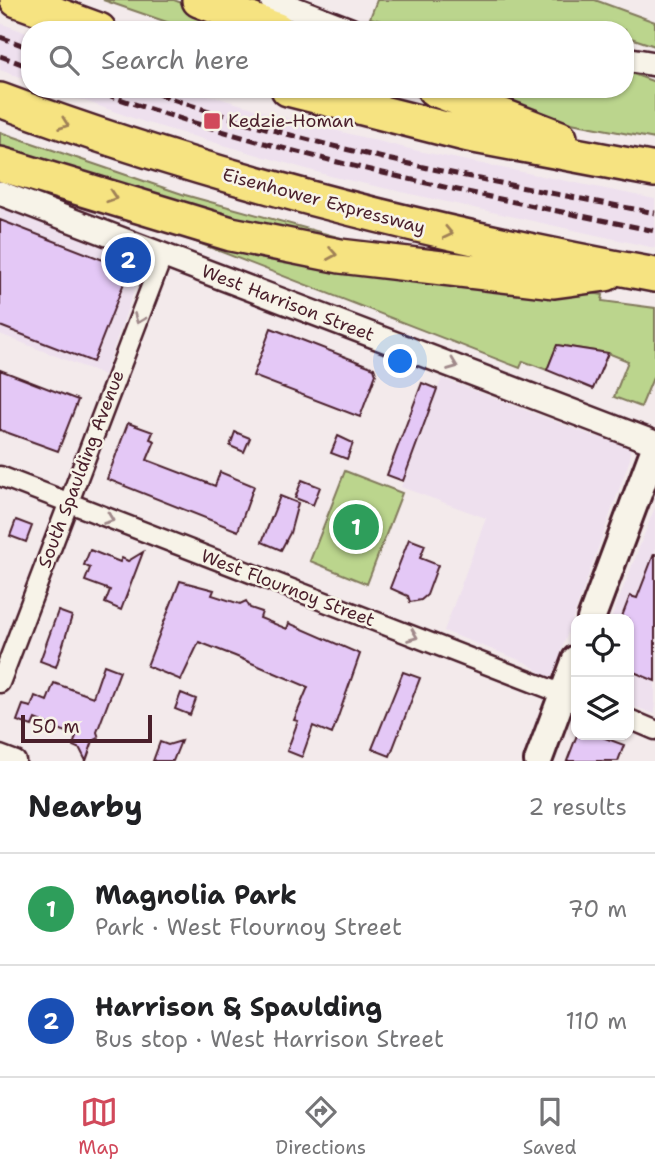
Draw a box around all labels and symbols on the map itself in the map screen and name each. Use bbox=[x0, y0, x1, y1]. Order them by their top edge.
place label: Kedzie-Homan bbox=[228, 109, 354, 133]
marker: Kedzie-Homan bbox=[202, 111, 222, 131]
one-way arrow bbox=[57, 116, 69, 130]
street label: Eisenhower Expressway bbox=[220, 162, 428, 240]
one-way arrow bbox=[106, 189, 118, 203]
one-way arrow bbox=[442, 224, 454, 239]
pin: 2 bbox=[105, 234, 151, 286]
one-way arrow bbox=[326, 246, 338, 261]
street label: West Harrison Street bbox=[198, 259, 378, 347]
one-way arrow bbox=[133, 313, 147, 325]
your location bbox=[383, 344, 417, 378]
one-way arrow bbox=[447, 357, 459, 371]
street label: South Spaulding Avenue bbox=[32, 367, 130, 571]
pin: 1 bbox=[333, 501, 379, 553]
one-way arrow bbox=[103, 510, 115, 524]
street label: West Flournoy Street bbox=[198, 544, 378, 632]
one-way arrow bbox=[406, 628, 418, 642]
scale bar bbox=[21, 712, 152, 744]

